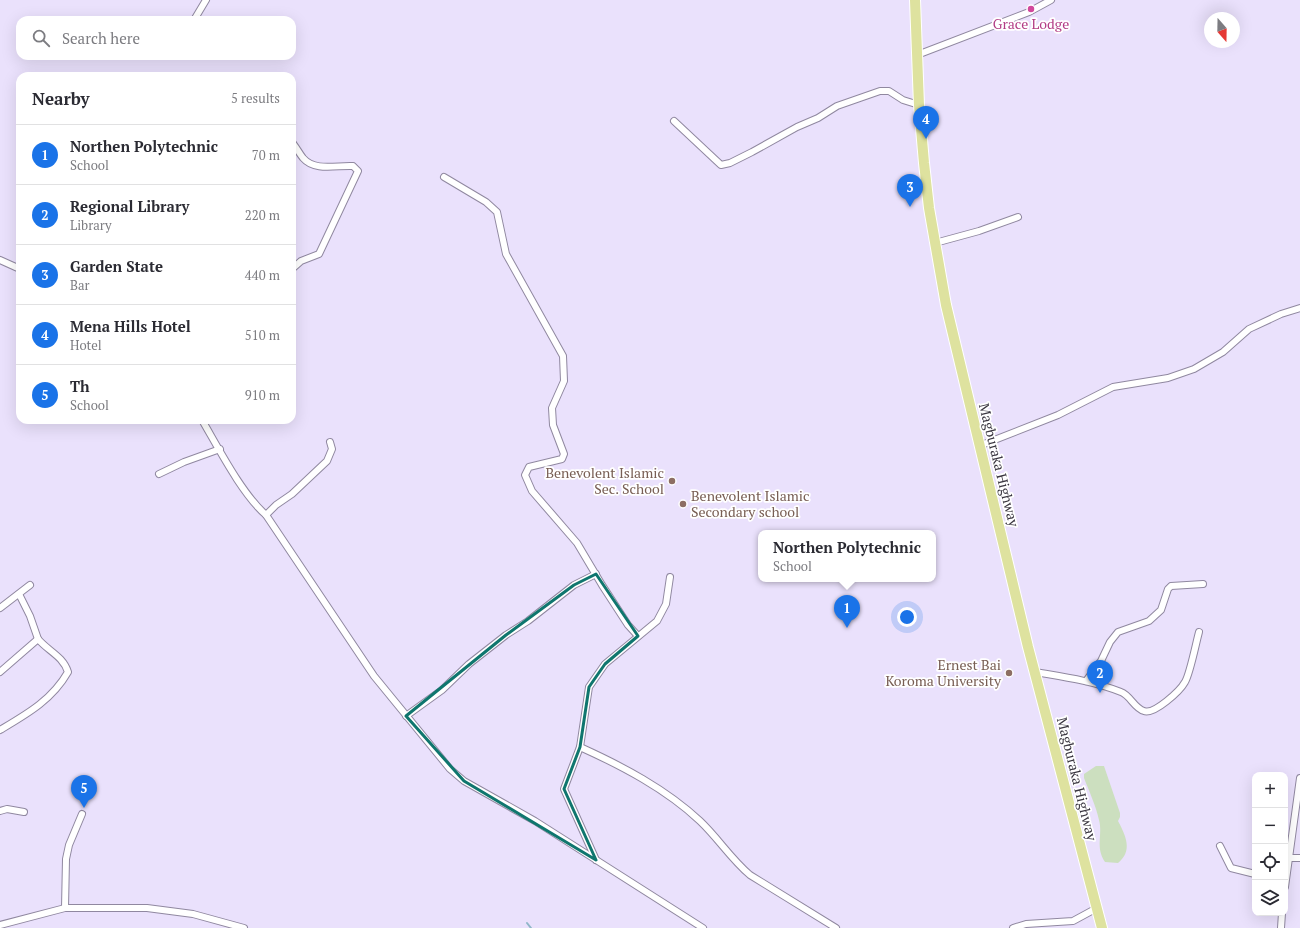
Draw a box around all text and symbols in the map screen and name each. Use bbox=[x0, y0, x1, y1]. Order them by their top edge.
marker: Grace Lodge bbox=[1026, 4, 1036, 14]
north arrow bbox=[1204, 12, 1240, 48]
place label: Grace Lodge bbox=[993, 14, 1069, 33]
search box bbox=[16, 16, 296, 60]
icon: search bbox=[30, 27, 52, 49]
text: Search here bbox=[62, 28, 140, 48]
text: Nearby bbox=[32, 87, 90, 110]
text: 5 results bbox=[231, 89, 280, 107]
pin: 4 bbox=[913, 106, 939, 139]
text: Northen Polytechnic bbox=[70, 136, 218, 156]
text: 1 bbox=[41, 146, 49, 164]
text: 70 m bbox=[252, 146, 280, 164]
text: School bbox=[70, 156, 109, 174]
pin: 3 bbox=[897, 174, 923, 207]
text: Regional Library bbox=[70, 196, 189, 216]
text: 2 bbox=[41, 206, 49, 224]
text: 220 m bbox=[245, 206, 280, 224]
text: Library bbox=[70, 216, 111, 234]
text: Garden State bbox=[70, 256, 163, 276]
text: 3 bbox=[41, 266, 49, 284]
text: 440 m bbox=[245, 266, 280, 284]
text: Bar bbox=[70, 276, 90, 294]
text: Mena Hills Hotel bbox=[70, 316, 191, 336]
text: 4 bbox=[41, 326, 49, 344]
text: 510 m bbox=[245, 326, 280, 344]
text: Hotel bbox=[70, 336, 102, 354]
text: Th bbox=[70, 376, 90, 396]
text: 5 bbox=[41, 386, 49, 404]
text: 910 m bbox=[245, 386, 280, 404]
text: School bbox=[70, 396, 109, 414]
street label: Magburaka Highway bbox=[975, 401, 1024, 530]
place label: Benevolent Islamic Sec. School bbox=[545, 463, 664, 498]
marker: Benevolent Islamic Sec. School bbox=[667, 476, 677, 486]
place label: Benevolent Islamic Secondary school bbox=[691, 486, 810, 521]
marker: Benevolent Islamic Secondary school bbox=[678, 499, 688, 509]
popup bbox=[758, 530, 936, 582]
text: Northen Polytechnic bbox=[773, 537, 921, 557]
text: School bbox=[773, 557, 812, 575]
pin: 1 bbox=[834, 595, 860, 628]
your location bbox=[897, 607, 917, 627]
place label: Ernest Bai Koroma University bbox=[885, 655, 1002, 690]
pin: 2 bbox=[1087, 660, 1113, 693]
marker: Ernest Bai Koroma University bbox=[1004, 668, 1014, 678]
street label: Magburaka Highway bbox=[1053, 715, 1102, 844]
map controls bbox=[1252, 772, 1288, 916]
button: + bbox=[1252, 772, 1288, 808]
pin: 5 bbox=[71, 775, 97, 808]
button: − bbox=[1252, 808, 1288, 844]
button: locate bbox=[1252, 844, 1288, 880]
button: layers bbox=[1252, 880, 1288, 916]

